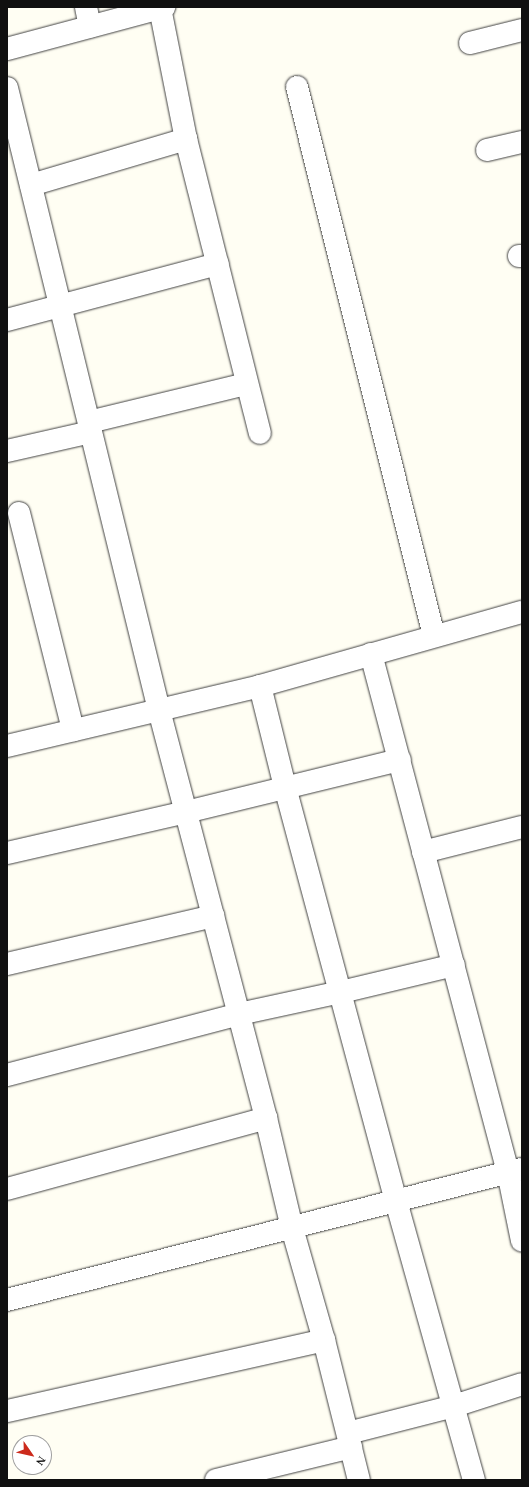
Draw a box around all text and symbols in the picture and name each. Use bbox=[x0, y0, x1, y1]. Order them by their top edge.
north arrow bbox=[12, 1435, 52, 1475]
text: N bbox=[34, 1454, 48, 1468]

